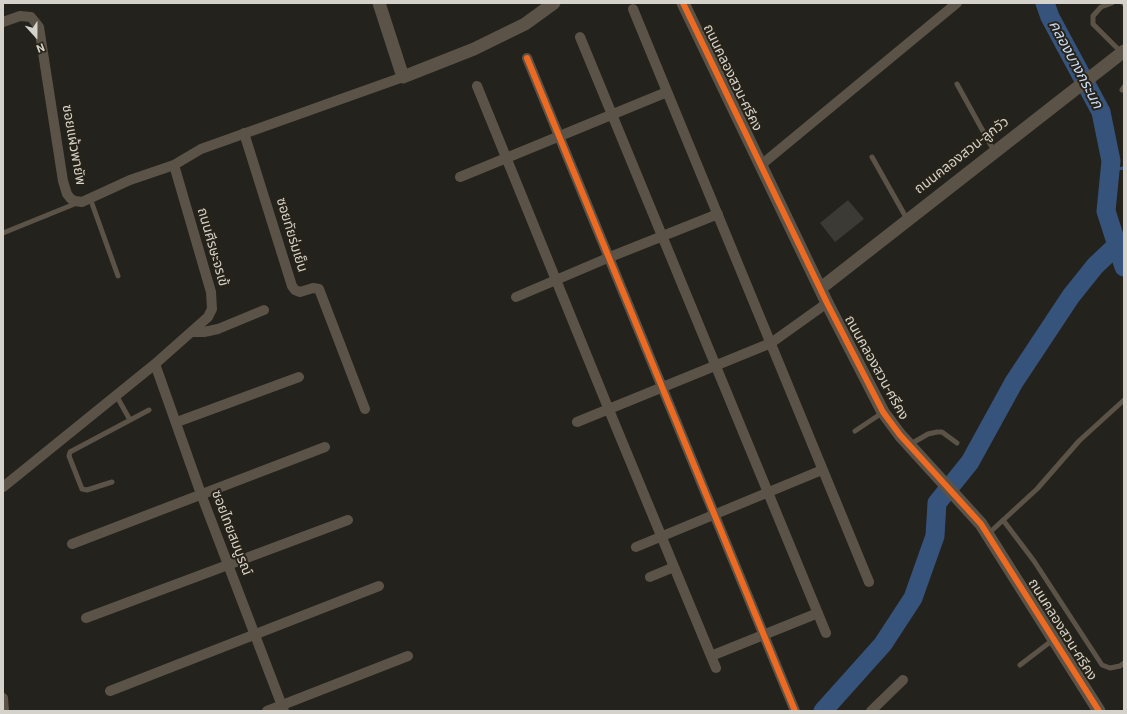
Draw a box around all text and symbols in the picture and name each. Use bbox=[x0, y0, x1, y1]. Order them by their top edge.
north arrow bbox=[16, 16, 56, 56]
water label: คลองบางกระนก bbox=[1044, 18, 1106, 112]
street label: ถนนคลองสวน-ศรีคง bbox=[699, 22, 765, 134]
text: N bbox=[35, 40, 46, 55]
street label: ซอยแผ้วพายัพ bbox=[58, 103, 88, 187]
street label: ถนนคลองสวน-ลูกวัว bbox=[911, 114, 1013, 198]
street label: ซอยทัยร่มเย็น bbox=[272, 196, 310, 274]
street label: ถนนศีรษะจรเข้ bbox=[193, 206, 231, 288]
street label: ถนนคลองสวน-ศรีคง bbox=[840, 313, 912, 423]
street label: ซอยไทยสมบูรณ์ bbox=[207, 488, 255, 578]
street label: ถนนคลองสวน-ศรีคง bbox=[1024, 576, 1100, 684]

